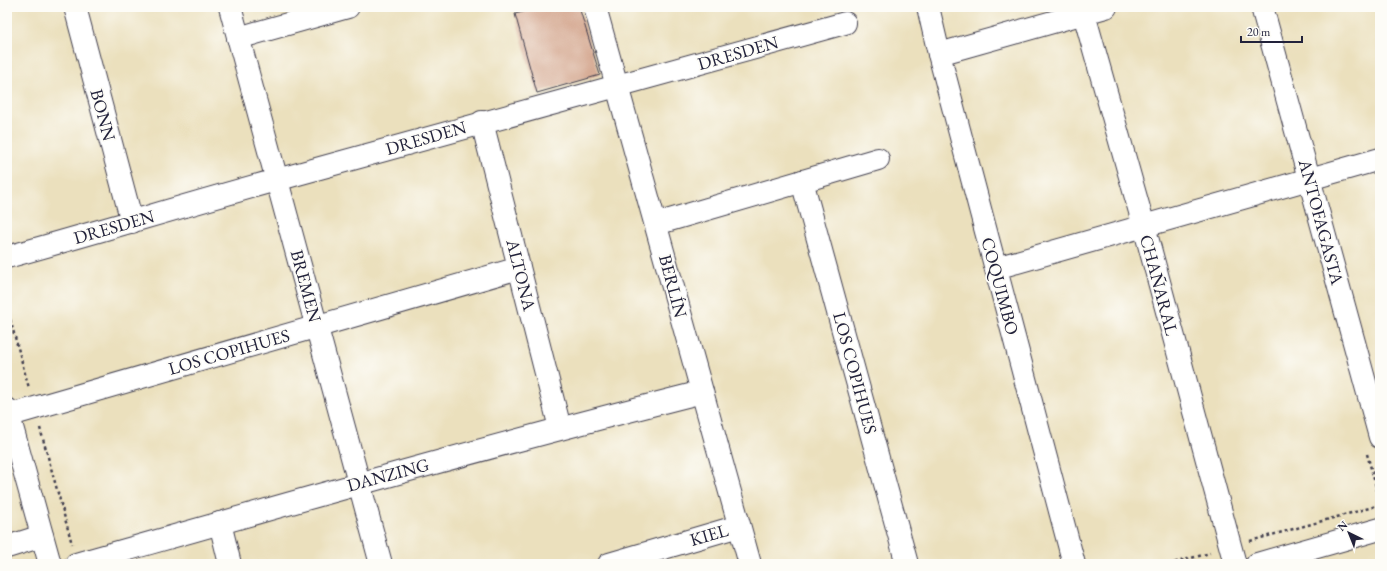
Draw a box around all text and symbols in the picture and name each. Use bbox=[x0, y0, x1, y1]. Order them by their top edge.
scale bar bbox=[1241, 18, 1302, 44]
text: 20 m bbox=[1247, 24, 1271, 40]
street label: DRESDEN bbox=[695, 30, 782, 75]
street label: BONN bbox=[86, 86, 122, 144]
street label: DRESDEN bbox=[383, 115, 470, 160]
street label: ANTOFAGASTA bbox=[1293, 156, 1349, 288]
street label: DRESDEN bbox=[71, 204, 158, 249]
street label: CHAÑARAL bbox=[1135, 232, 1184, 338]
street label: COQUIMBO bbox=[976, 235, 1025, 337]
street label: ALTONA bbox=[501, 236, 542, 314]
street label: BREMEN bbox=[286, 247, 327, 325]
street label: BERLÍN bbox=[654, 252, 693, 321]
street label: LOS COPIHUES bbox=[828, 309, 883, 436]
street label: LOS COPIHUES bbox=[166, 323, 292, 380]
street label: DANZING bbox=[344, 453, 431, 497]
north arrow bbox=[1329, 513, 1369, 553]
text: N bbox=[1334, 517, 1350, 534]
street label: KIEL bbox=[687, 518, 731, 551]

